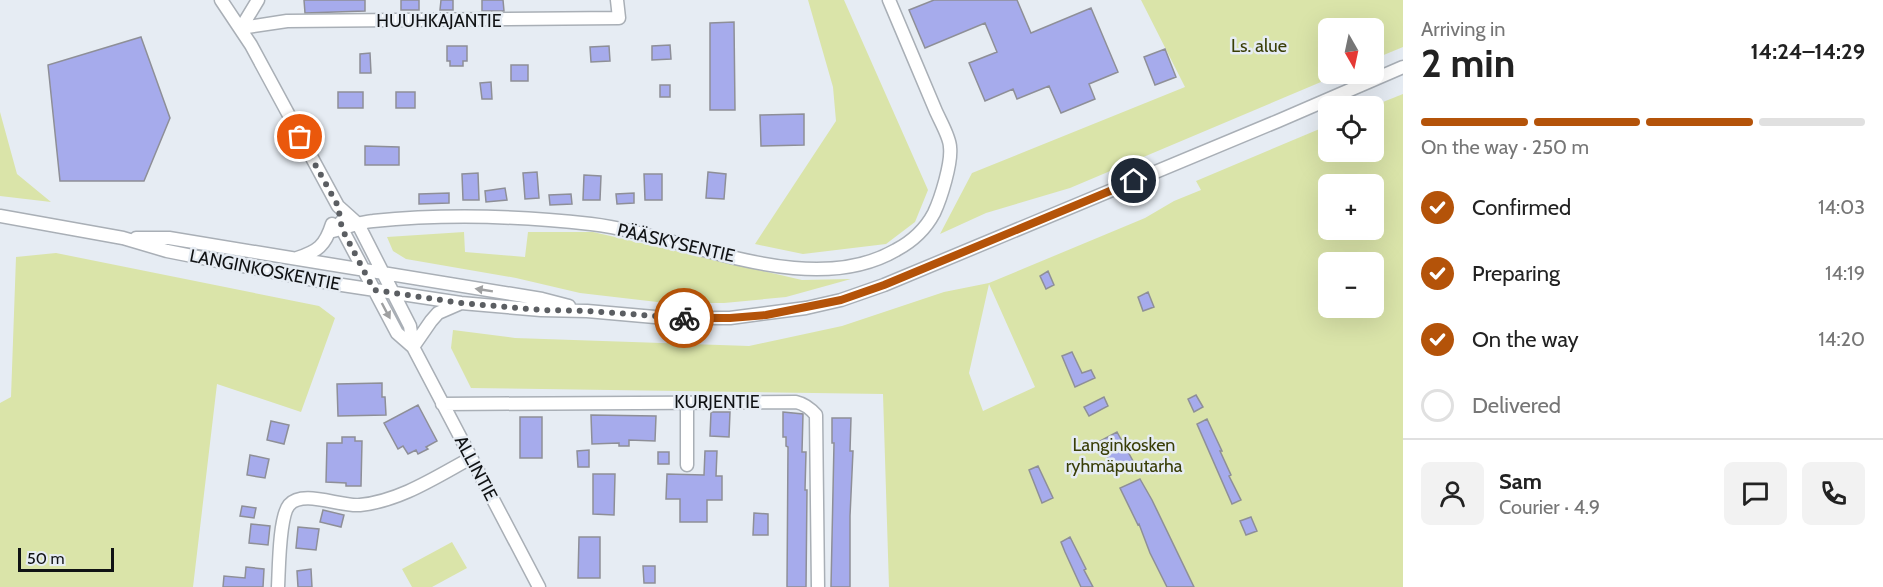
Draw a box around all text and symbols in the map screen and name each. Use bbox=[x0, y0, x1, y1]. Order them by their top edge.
street label: HUUHKAJANTIE bbox=[376, 10, 502, 32]
text: Arriving in bbox=[1421, 17, 1505, 41]
north arrow bbox=[1318, 18, 1384, 84]
map controls bbox=[1318, 18, 1384, 318]
park label: Ls. alue bbox=[1231, 35, 1287, 57]
text: 14:24–14:29 bbox=[1750, 38, 1865, 65]
text: 2 min bbox=[1421, 39, 1515, 87]
button: locate bbox=[1318, 96, 1384, 162]
pin bbox=[274, 111, 325, 162]
icon: bag bbox=[283, 120, 316, 153]
text: On the way · 250 m bbox=[1421, 135, 1589, 159]
pin bbox=[1108, 155, 1159, 206]
icon: home bbox=[1117, 164, 1150, 197]
button: + bbox=[1318, 174, 1384, 240]
icon: check bbox=[1421, 191, 1454, 224]
text: Confirmed bbox=[1472, 194, 1571, 221]
text: 14:03 bbox=[1818, 195, 1865, 219]
street label: PÄÄSKYSENTIE bbox=[615, 219, 737, 267]
street label: LANGINKOSKENTIE bbox=[188, 245, 342, 295]
button: − bbox=[1318, 252, 1384, 318]
icon: check bbox=[1421, 257, 1454, 290]
text: Preparing bbox=[1472, 260, 1560, 287]
text: 14:19 bbox=[1825, 261, 1865, 285]
one-way arrow bbox=[474, 285, 493, 294]
courier bbox=[654, 288, 714, 348]
icon: bike bbox=[668, 302, 701, 335]
one-way arrow bbox=[381, 303, 391, 320]
icon: check bbox=[1421, 323, 1454, 356]
text: On the way bbox=[1472, 326, 1579, 353]
text: 14:20 bbox=[1818, 327, 1865, 351]
street label: KURJENTIE bbox=[674, 391, 760, 413]
text: Delivered bbox=[1472, 392, 1561, 419]
street label: ALLINTIE bbox=[450, 432, 502, 504]
park label: Langinkosken ryhmäpuutarha bbox=[1066, 434, 1183, 477]
button: person bbox=[1421, 462, 1484, 525]
button: chat bbox=[1724, 462, 1787, 525]
button: phone bbox=[1802, 462, 1865, 525]
text: Sam bbox=[1499, 468, 1542, 495]
text: Courier · 4.9 bbox=[1499, 495, 1600, 519]
scale bar bbox=[18, 545, 114, 572]
text: 50 m bbox=[27, 549, 64, 568]

